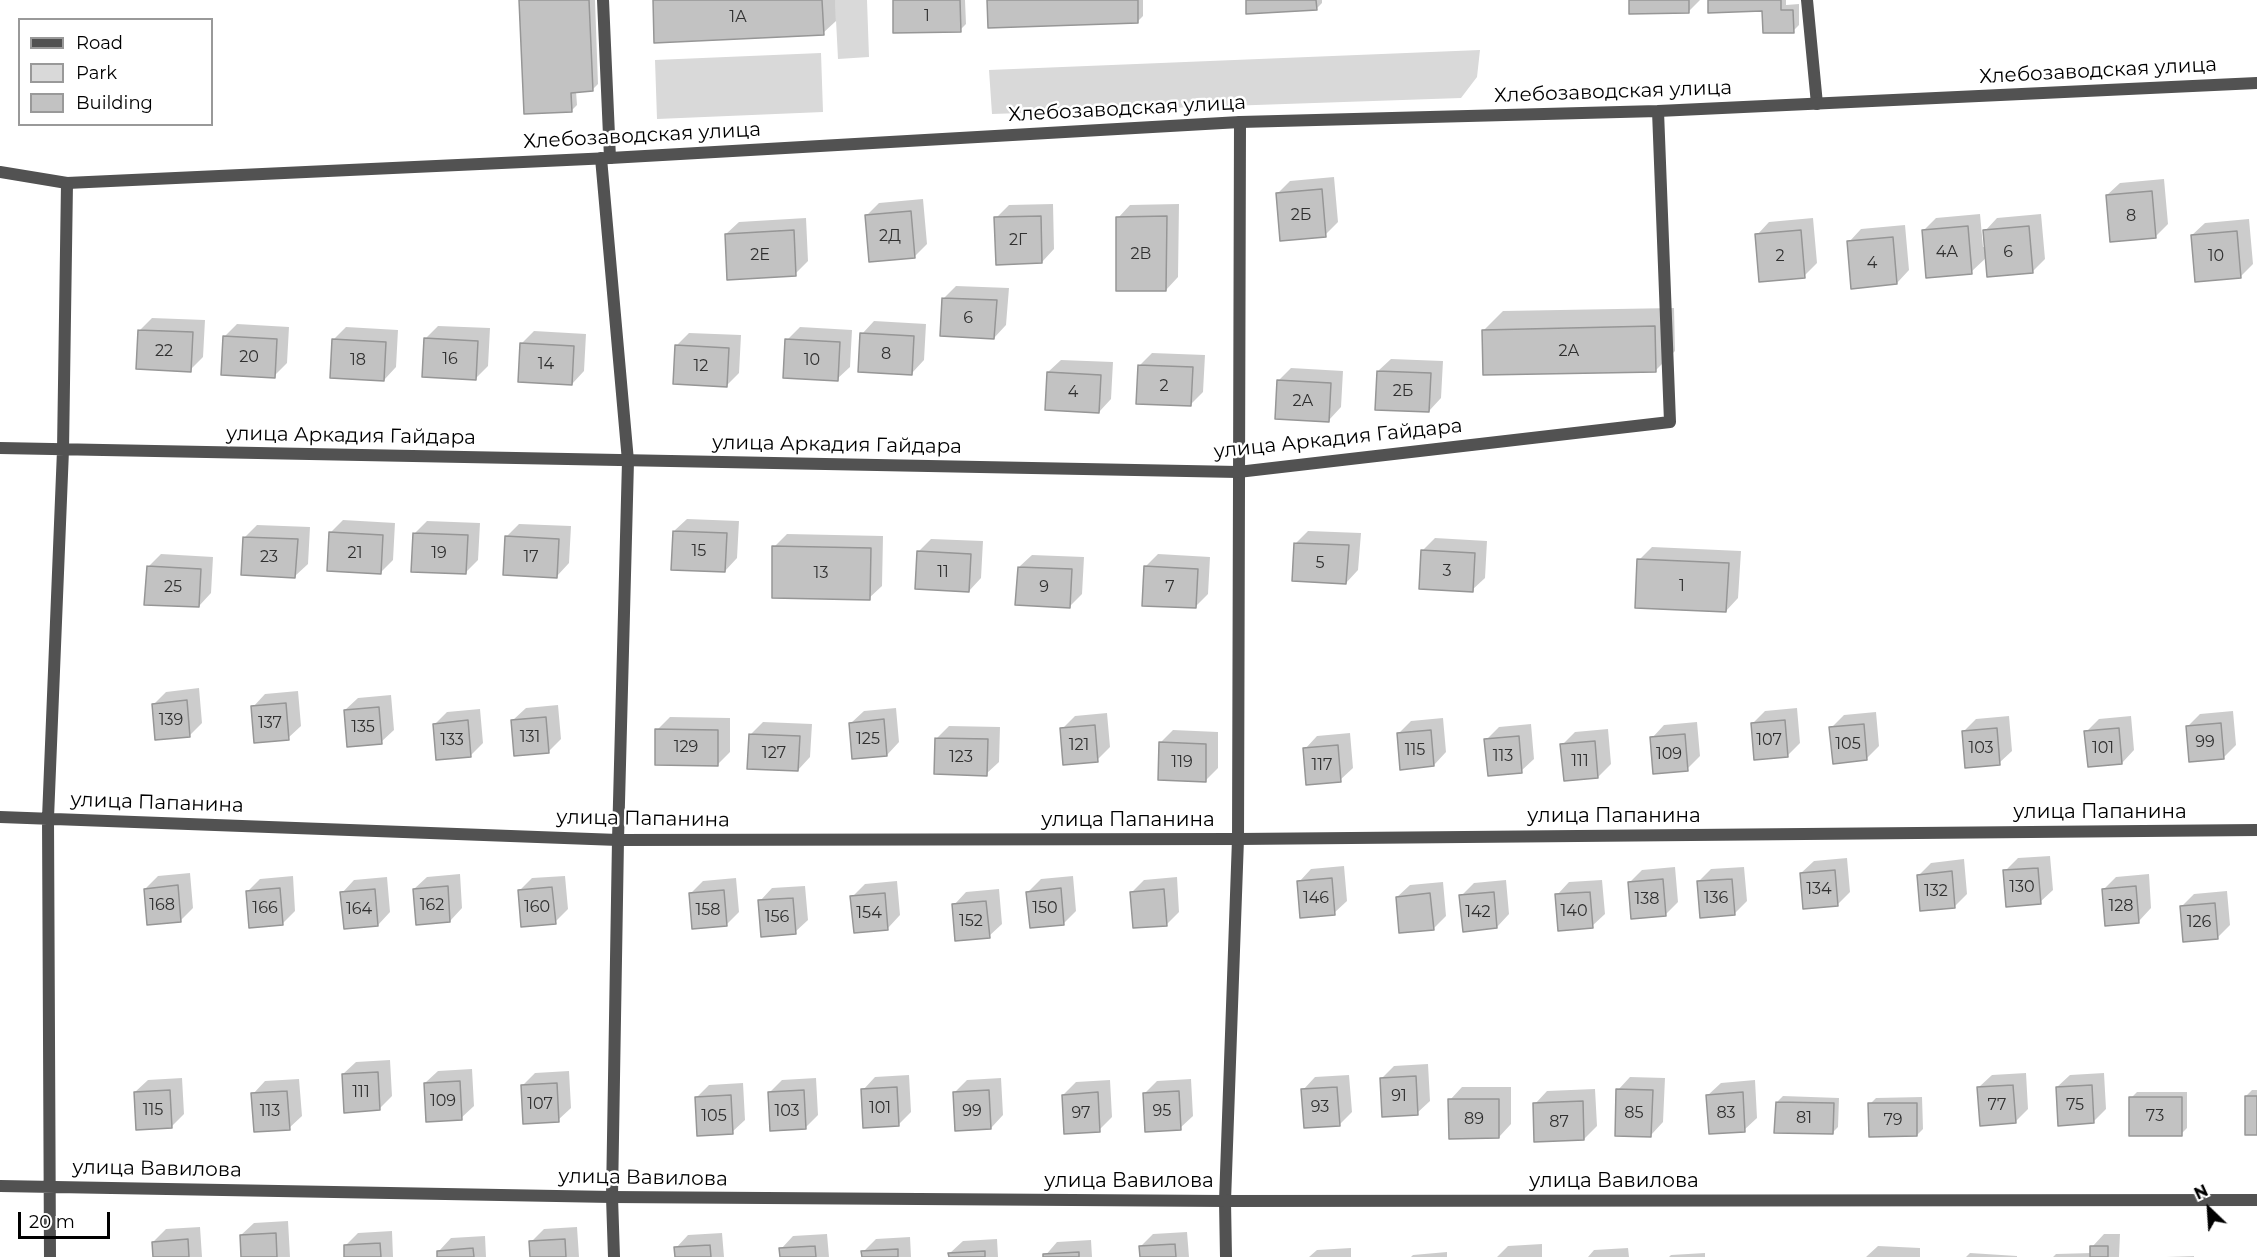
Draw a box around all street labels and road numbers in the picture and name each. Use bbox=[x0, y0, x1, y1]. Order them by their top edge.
street label: Хлебозаводская улица bbox=[1979, 53, 2217, 89]
street label: Хлебозаводская улица bbox=[1494, 76, 1732, 108]
street label: Хлебозаводская улица bbox=[1008, 91, 1246, 127]
street label: Хлебозаводская улица bbox=[523, 118, 761, 154]
street label: улица Аркадия Гайдара bbox=[1213, 414, 1463, 464]
street label: улица Аркадия Гайдара bbox=[226, 422, 476, 450]
street label: улица Аркадия Гайдара bbox=[712, 431, 962, 459]
street label: улица Папанина bbox=[70, 788, 244, 818]
street label: улица Папанина bbox=[2013, 800, 2187, 824]
street label: улица Папанина bbox=[1527, 804, 1701, 828]
street label: улица Папанина bbox=[556, 805, 730, 833]
street label: улица Папанина bbox=[1041, 808, 1215, 832]
street label: улица Вавилова bbox=[72, 1156, 242, 1182]
street label: улица Вавилова bbox=[558, 1165, 728, 1191]
street label: улица Вавилова bbox=[1044, 1169, 1214, 1193]
street label: улица Вавилова bbox=[1529, 1169, 1699, 1193]

